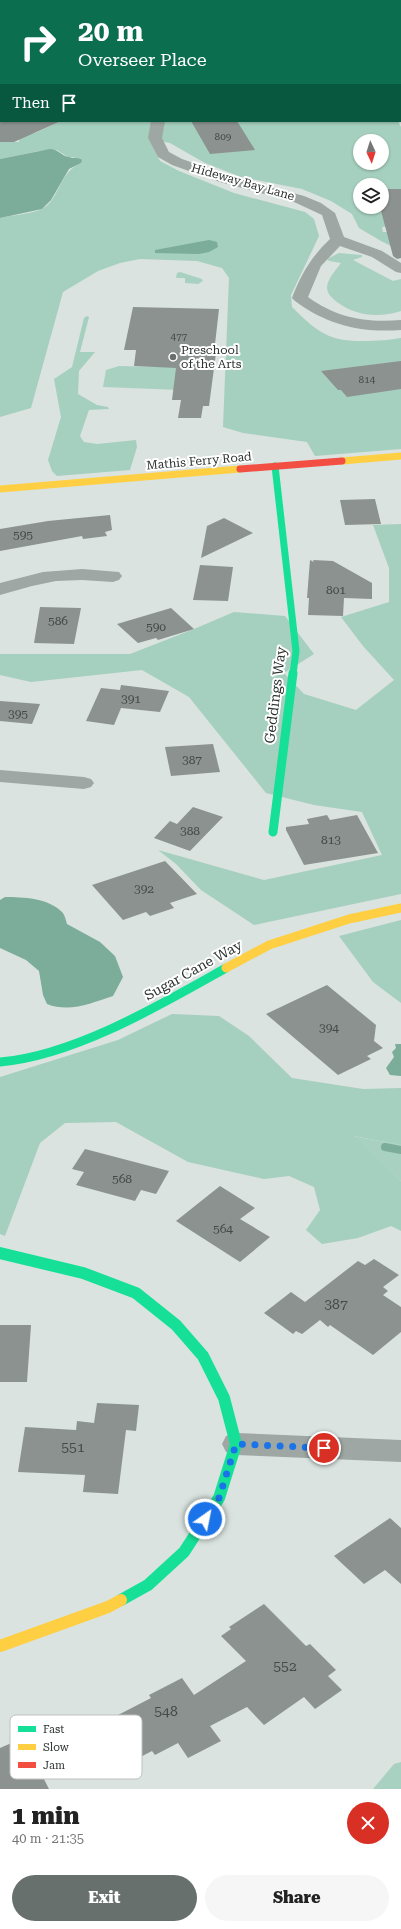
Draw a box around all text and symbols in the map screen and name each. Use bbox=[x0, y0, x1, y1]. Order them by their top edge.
text: 20 m bbox=[78, 15, 143, 48]
icon: right bbox=[12, 16, 64, 68]
text: Overseer Place bbox=[78, 49, 207, 70]
icon: arrive bbox=[58, 92, 80, 114]
text: Then bbox=[12, 94, 50, 112]
house number: 809 bbox=[215, 131, 232, 142]
north arrow bbox=[353, 134, 389, 170]
map controls bbox=[353, 134, 389, 214]
street label: Hideway Bay Lane bbox=[190, 161, 297, 204]
button: layers bbox=[353, 178, 389, 214]
house number: 477 bbox=[171, 331, 188, 342]
place label: Preschool of the Arts bbox=[181, 343, 242, 371]
marker: Preschool of the Arts bbox=[168, 352, 178, 362]
house number: 814 bbox=[359, 374, 376, 385]
street label: Mathis Ferry Road bbox=[146, 449, 252, 473]
house number: 595 bbox=[13, 528, 33, 542]
house number: 801 bbox=[326, 583, 346, 597]
house number: 586 bbox=[48, 614, 68, 628]
house number: 590 bbox=[146, 620, 166, 634]
street label: Geddings Way bbox=[261, 645, 289, 744]
house number: 391 bbox=[121, 692, 141, 706]
house number: 395 bbox=[8, 707, 28, 721]
house number: 387 bbox=[182, 753, 202, 767]
house number: 388 bbox=[180, 824, 200, 838]
house number: 813 bbox=[321, 833, 341, 847]
house number: 392 bbox=[134, 882, 154, 896]
street label: Sugar Cane Way bbox=[141, 936, 245, 1003]
house number: 394 bbox=[319, 1021, 339, 1035]
house number: 568 bbox=[112, 1172, 132, 1186]
house number: 564 bbox=[213, 1222, 233, 1236]
house number: 387 bbox=[324, 1296, 348, 1312]
pin bbox=[307, 1431, 341, 1465]
icon: arrive bbox=[313, 1437, 335, 1459]
house number: 551 bbox=[61, 1439, 85, 1455]
position arrow bbox=[184, 1498, 226, 1540]
house number: 552 bbox=[273, 1658, 297, 1674]
house number: 548 bbox=[154, 1703, 178, 1719]
legend bbox=[10, 1715, 142, 1779]
text: Fast bbox=[43, 1723, 64, 1736]
text: Slow bbox=[43, 1741, 70, 1754]
text: Jam bbox=[43, 1759, 65, 1772]
text: 1 min bbox=[12, 1802, 79, 1830]
button: close bbox=[347, 1802, 389, 1844]
text: 40 m · 21:35 bbox=[12, 1831, 84, 1846]
button: Exit bbox=[12, 1875, 197, 1921]
button: Share bbox=[205, 1875, 389, 1921]

